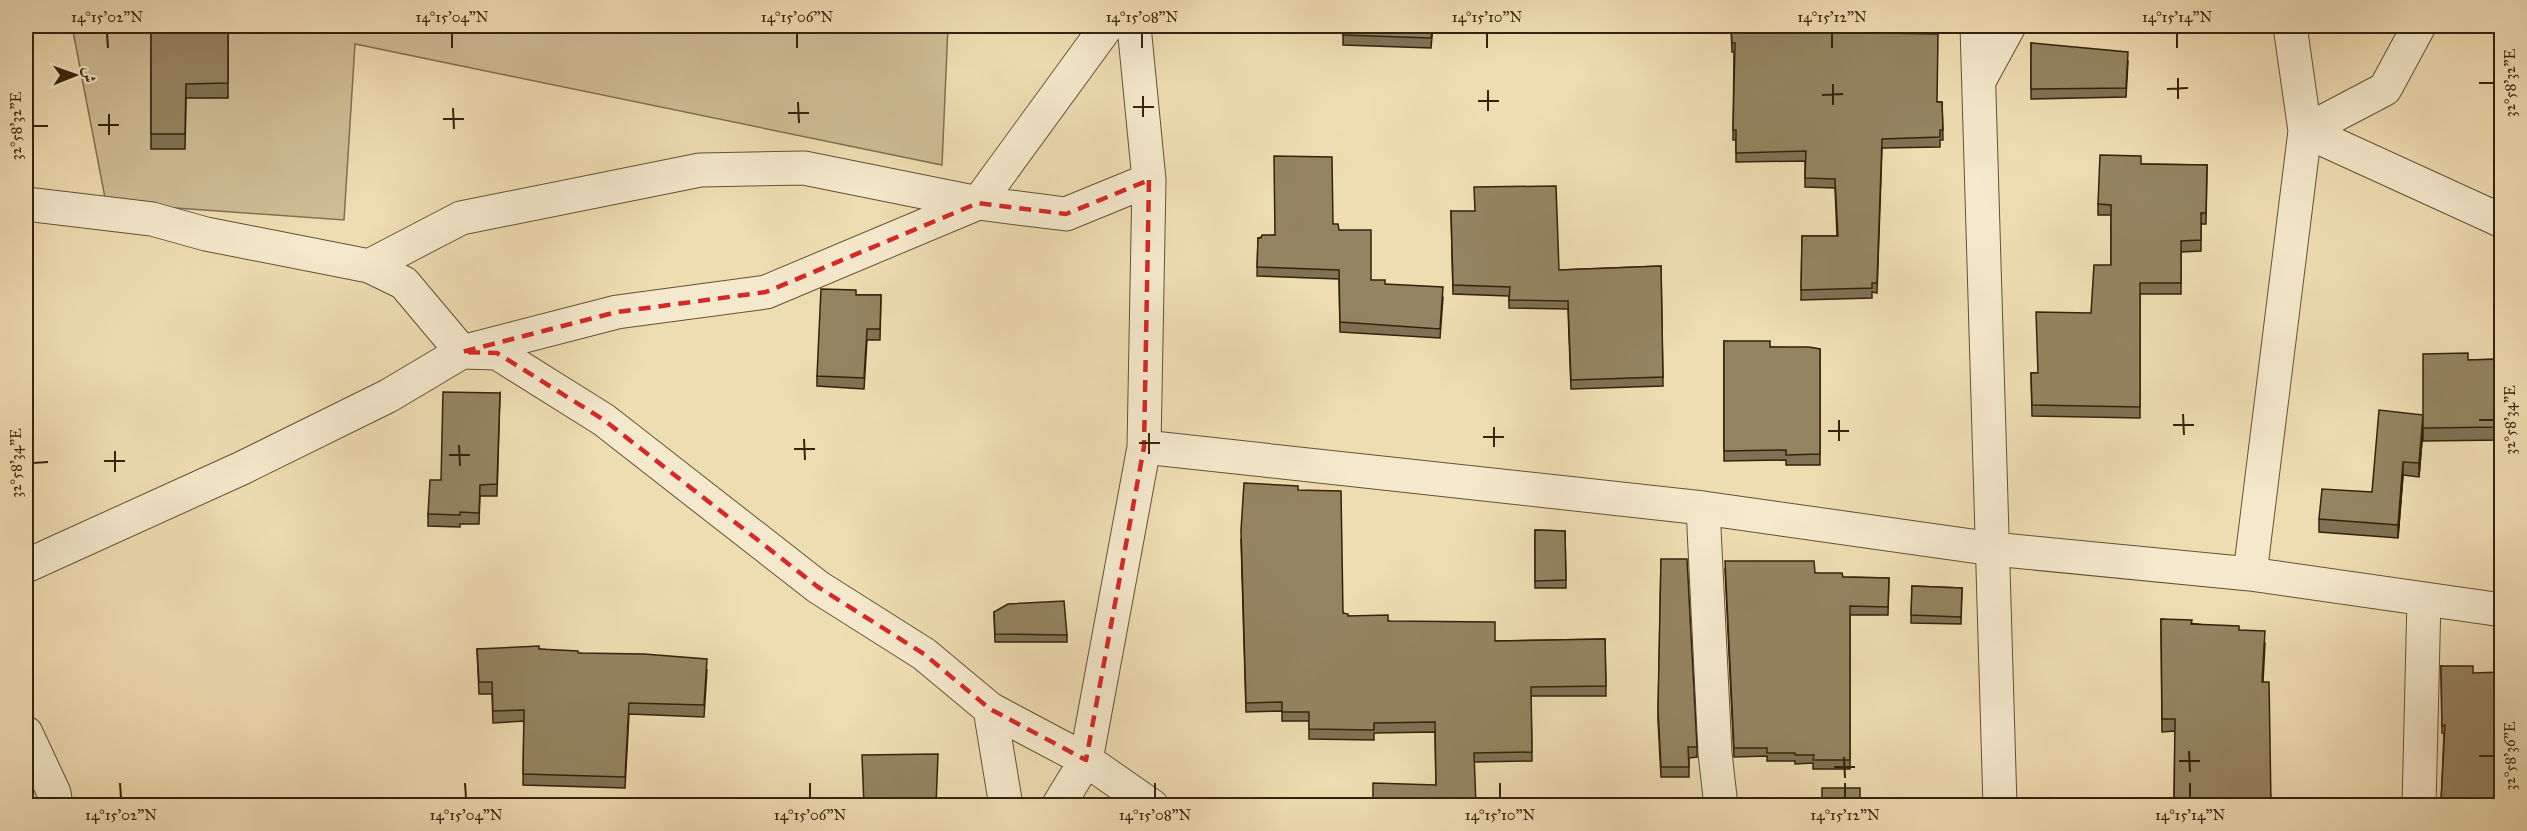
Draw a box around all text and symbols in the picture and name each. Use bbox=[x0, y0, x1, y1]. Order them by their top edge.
text: 14°15'02"N bbox=[71, 8, 143, 26]
text: 14°15'04"N bbox=[415, 8, 489, 26]
text: 14°15'06"N bbox=[761, 8, 833, 26]
text: 14°15'08"N bbox=[1106, 8, 1179, 26]
text: 14°15'10"N bbox=[1452, 8, 1523, 26]
text: 14°15'12"N bbox=[1797, 8, 1867, 26]
text: 14°15'14"N bbox=[2142, 8, 2212, 26]
north arrow bbox=[45, 45, 105, 105]
text: 32°58'32"E bbox=[2501, 48, 2519, 117]
text: ش bbox=[80, 67, 99, 83]
text: 32°58'32"E bbox=[7, 91, 25, 160]
text: 32°58'34"E bbox=[2501, 385, 2519, 455]
text: 32°58'34"E bbox=[7, 428, 25, 498]
text: 32°58'36"E bbox=[2501, 721, 2519, 790]
text: 14°15'02"N bbox=[85, 806, 157, 824]
text: 14°15'04"N bbox=[429, 806, 503, 824]
text: 14°15'06"N bbox=[774, 806, 846, 824]
text: 14°15'08"N bbox=[1119, 806, 1192, 824]
text: 14°15'10"N bbox=[1465, 806, 1536, 824]
text: 14°15'12"N bbox=[1810, 806, 1880, 824]
text: 14°15'14"N bbox=[2155, 806, 2225, 824]

